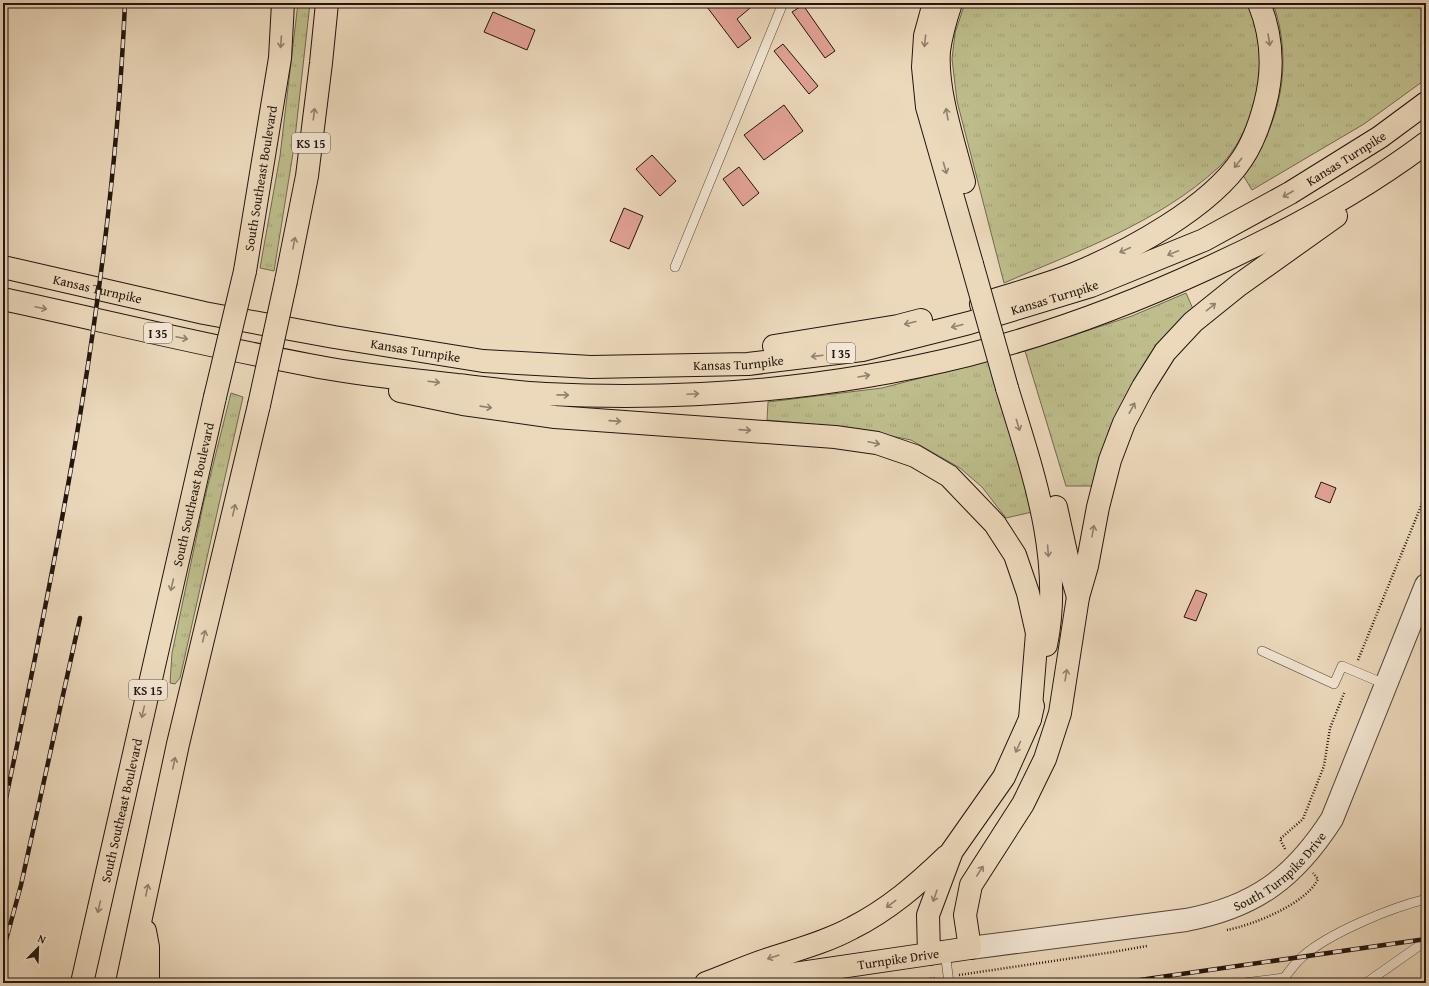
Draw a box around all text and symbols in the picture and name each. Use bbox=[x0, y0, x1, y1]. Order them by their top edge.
one-way arrow bbox=[1265, 33, 1273, 46]
one-way arrow bbox=[921, 34, 929, 47]
one-way arrow bbox=[277, 35, 284, 48]
street label: South Southeast Boulevard bbox=[239, 104, 282, 252]
one-way arrow bbox=[311, 108, 318, 121]
one-way arrow bbox=[942, 108, 950, 121]
street label: Kansas Turnpike bbox=[1302, 126, 1390, 190]
road number: KS 15 bbox=[292, 133, 330, 153]
one-way arrow bbox=[1234, 158, 1243, 169]
one-way arrow bbox=[942, 161, 949, 174]
one-way arrow bbox=[1282, 190, 1294, 198]
one-way arrow bbox=[290, 236, 298, 249]
one-way arrow bbox=[1119, 247, 1131, 254]
one-way arrow bbox=[1167, 250, 1179, 257]
street label: Kansas Turnpike bbox=[51, 269, 144, 308]
street label: Kansas Turnpike bbox=[1008, 275, 1101, 319]
one-way arrow bbox=[1206, 302, 1217, 311]
one-way arrow bbox=[34, 304, 47, 312]
one-way arrow bbox=[903, 320, 916, 327]
road number: I 35 bbox=[144, 323, 172, 343]
one-way arrow bbox=[951, 323, 964, 331]
one-way arrow bbox=[175, 334, 188, 342]
street label: Kansas Turnpike bbox=[369, 334, 462, 367]
road number: I 35 bbox=[827, 343, 855, 363]
street label: Kansas Turnpike bbox=[693, 350, 785, 375]
one-way arrow bbox=[811, 352, 824, 359]
one-way arrow bbox=[857, 372, 870, 380]
one-way arrow bbox=[427, 378, 440, 386]
one-way arrow bbox=[686, 390, 699, 398]
one-way arrow bbox=[556, 391, 569, 399]
one-way arrow bbox=[1128, 402, 1136, 414]
one-way arrow bbox=[479, 403, 492, 411]
one-way arrow bbox=[608, 418, 621, 425]
one-way arrow bbox=[1015, 418, 1022, 431]
street label: South Southeast Boulevard bbox=[167, 421, 218, 568]
one-way arrow bbox=[738, 427, 751, 434]
one-way arrow bbox=[867, 440, 880, 448]
one-way arrow bbox=[230, 504, 238, 517]
one-way arrow bbox=[1090, 525, 1098, 538]
one-way arrow bbox=[1044, 544, 1051, 557]
one-way arrow bbox=[167, 578, 175, 591]
one-way arrow bbox=[200, 630, 208, 643]
one-way arrow bbox=[1062, 669, 1070, 682]
road number: KS 15 bbox=[129, 680, 167, 700]
one-way arrow bbox=[138, 705, 146, 718]
street label: South Southeast Boulevard bbox=[96, 737, 147, 884]
one-way arrow bbox=[1014, 740, 1021, 752]
one-way arrow bbox=[171, 757, 179, 770]
street label: South Turnpike Drive bbox=[1230, 828, 1330, 915]
one-way arrow bbox=[976, 866, 984, 877]
one-way arrow bbox=[144, 884, 152, 897]
one-way arrow bbox=[930, 890, 938, 902]
one-way arrow bbox=[95, 900, 103, 913]
one-way arrow bbox=[885, 900, 896, 909]
north arrow bbox=[18, 928, 58, 968]
text: N bbox=[35, 930, 49, 948]
street label: Turnpike Drive bbox=[856, 943, 940, 974]
one-way arrow bbox=[767, 954, 780, 961]

